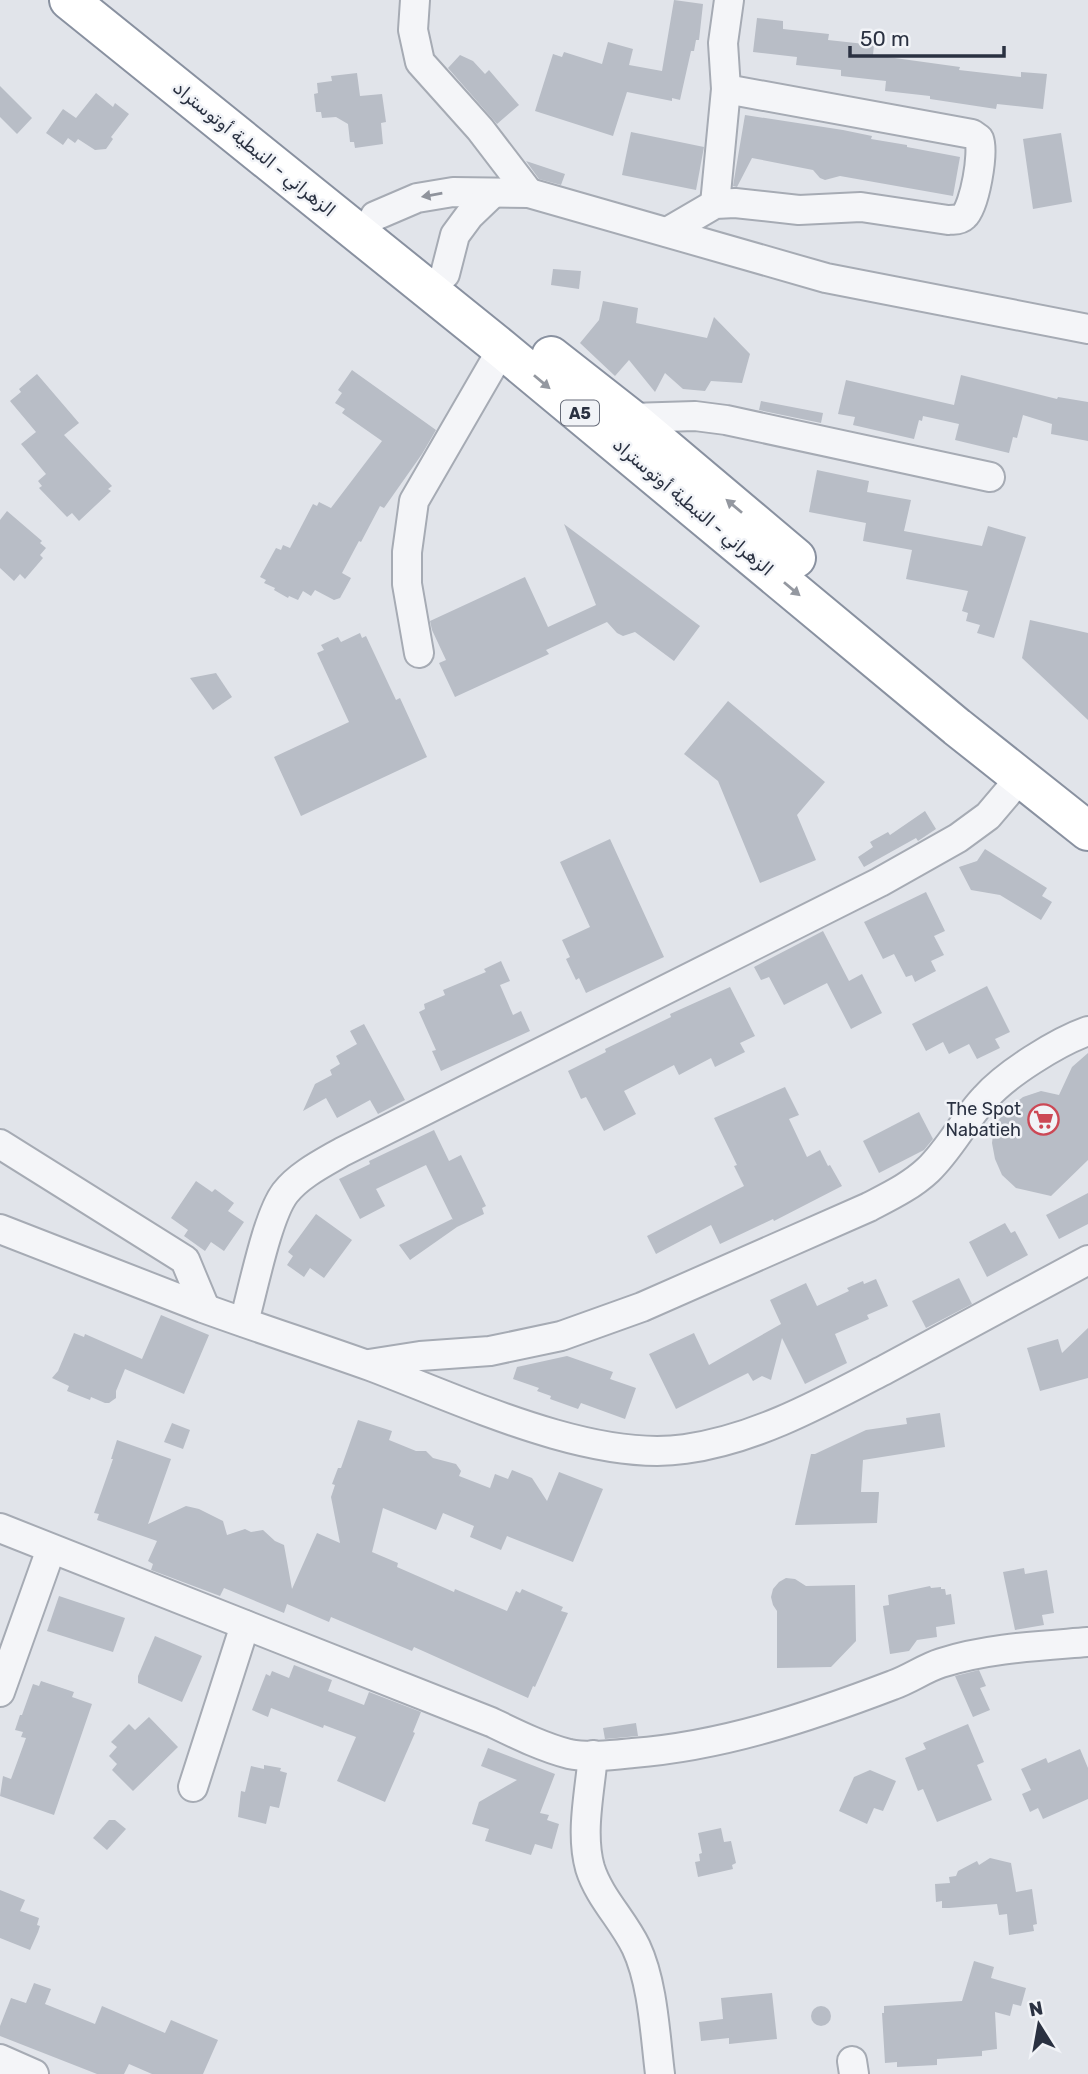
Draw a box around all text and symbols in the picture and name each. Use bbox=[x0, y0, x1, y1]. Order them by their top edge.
scale bar bbox=[850, 14, 1004, 58]
text: 50 m bbox=[860, 26, 910, 51]
street label: الزهراني - النبطية أوتوستراد bbox=[167, 77, 340, 223]
one-way arrow bbox=[421, 190, 443, 201]
one-way arrow bbox=[532, 374, 550, 389]
road number: A5 bbox=[561, 400, 599, 426]
street label: الزهراني - النبطية أوتوستراد bbox=[607, 433, 778, 582]
one-way arrow bbox=[726, 499, 743, 514]
one-way arrow bbox=[783, 582, 801, 597]
place label: The Spot Nabatieh bbox=[946, 1098, 1021, 1141]
supermarket icon: The Spot Nabatieh bbox=[1027, 1102, 1061, 1136]
north arrow bbox=[1004, 1990, 1074, 2060]
text: N bbox=[1027, 1996, 1045, 2021]

